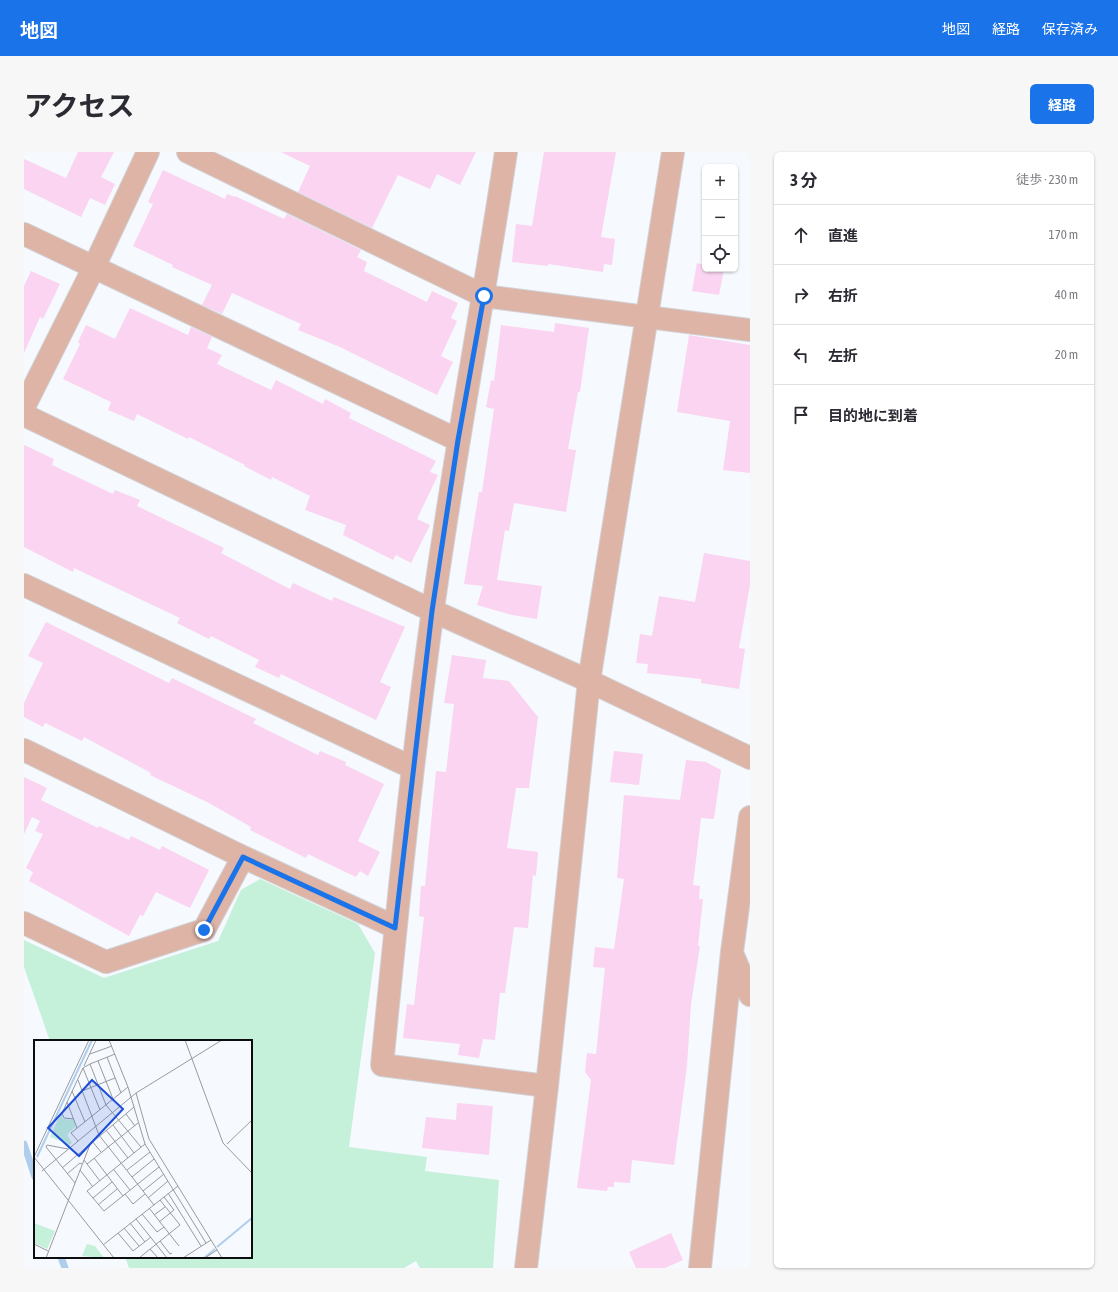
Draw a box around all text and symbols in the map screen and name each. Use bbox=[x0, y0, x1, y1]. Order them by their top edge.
text: 地図 bbox=[20, 19, 58, 41]
text: 地図 bbox=[942, 21, 970, 37]
text: 経路 bbox=[992, 21, 1020, 37]
text: 保存済み bbox=[1042, 21, 1098, 37]
button: 経路 bbox=[1030, 84, 1094, 124]
text: アクセス bbox=[24, 90, 135, 122]
map controls bbox=[702, 164, 738, 272]
button: + bbox=[702, 164, 738, 200]
text: 3 分 bbox=[790, 170, 817, 190]
text: 徒歩 · 230 m bbox=[1016, 172, 1078, 187]
button: − bbox=[702, 200, 738, 236]
icon: ahead bbox=[790, 224, 812, 246]
text: 直進 bbox=[828, 227, 858, 244]
text: 170 m bbox=[1049, 227, 1078, 242]
button: locate bbox=[702, 236, 738, 272]
icon: right bbox=[790, 284, 812, 306]
route start bbox=[475, 287, 493, 305]
text: 右折 bbox=[828, 287, 858, 304]
text: 40 m bbox=[1055, 287, 1078, 302]
icon: left bbox=[790, 344, 812, 366]
text: 左折 bbox=[828, 347, 858, 364]
text: 20 m bbox=[1055, 347, 1078, 362]
icon: arrive bbox=[790, 404, 812, 426]
text: 目的地に到着 bbox=[828, 407, 918, 424]
route end bbox=[195, 921, 213, 939]
inset map bbox=[34, 1040, 252, 1258]

